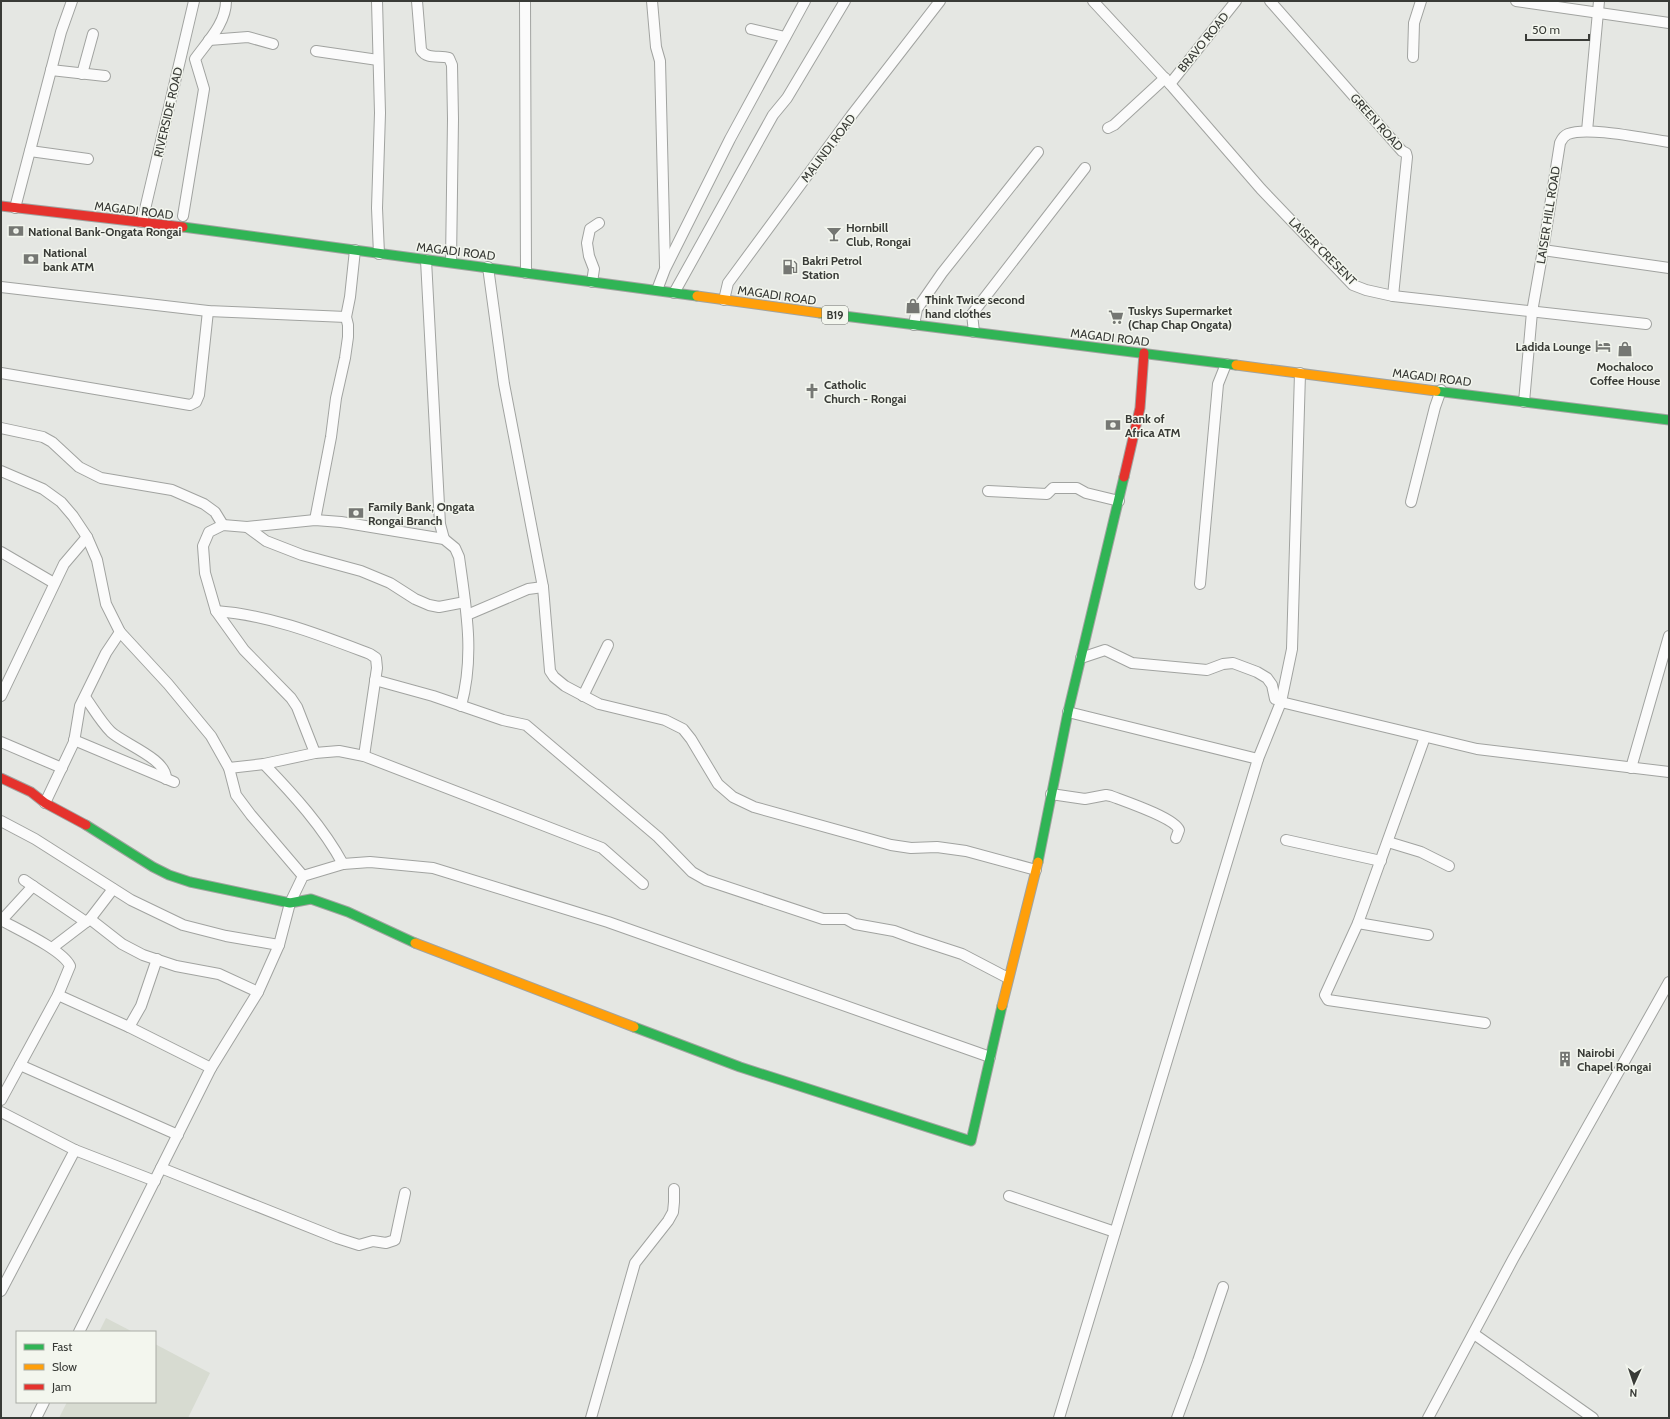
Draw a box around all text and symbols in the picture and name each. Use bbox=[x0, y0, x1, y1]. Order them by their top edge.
street label: BRAVO ROAD bbox=[1174, 9, 1232, 75]
scale bar bbox=[1526, 16, 1589, 42]
text: 50 m bbox=[1532, 22, 1560, 37]
street label: RIVERSIDE ROAD bbox=[150, 65, 186, 159]
street label: GREEN ROAD bbox=[1347, 90, 1407, 154]
street label: MALINDI ROAD bbox=[797, 111, 859, 185]
street label: LAISER HILL ROAD bbox=[1533, 165, 1563, 265]
street label: MAGADI ROAD bbox=[94, 198, 175, 222]
street label: LAISER CRESENT bbox=[1286, 214, 1360, 288]
place label: Hornbill Club, Rongai bbox=[846, 220, 911, 249]
bank icon: National Bank-Ongata Rongai bbox=[7, 222, 25, 240]
place label: National Bank-Ongata Rongai bbox=[28, 224, 181, 239]
bar icon: Hornbill Club, Rongai bbox=[825, 225, 843, 243]
street label: MAGADI ROAD bbox=[416, 239, 497, 263]
place label: National bank ATM bbox=[43, 245, 94, 274]
bank icon: National bank ATM bbox=[22, 250, 40, 268]
place label: Bakri Petrol Station bbox=[802, 253, 862, 282]
fuel station icon: Bakri Petrol Station bbox=[781, 258, 799, 276]
street label: MAGADI ROAD bbox=[737, 282, 818, 308]
place label: Think Twice second hand clothes bbox=[925, 292, 1025, 321]
shop icon: Think Twice second hand clothes bbox=[904, 297, 922, 315]
place label: Tuskys Supermarket (Chap Chap Ongata) bbox=[1128, 303, 1232, 332]
road number: B19 bbox=[822, 306, 848, 324]
supermarket icon: Tuskys Supermarket (Chap Chap Ongata) bbox=[1107, 308, 1125, 326]
street label: MAGADI ROAD bbox=[1070, 325, 1151, 349]
hotel icon: Ladida Lounge bbox=[1594, 337, 1612, 355]
place label: Ladida Lounge bbox=[1516, 339, 1591, 354]
shop icon: Mochaloco Coffee House bbox=[1616, 340, 1634, 358]
place label: Mochaloco Coffee House bbox=[1590, 359, 1660, 388]
street label: MAGADI ROAD bbox=[1392, 365, 1473, 389]
place label: Catholic Church - Rongai bbox=[824, 377, 907, 406]
church icon: Catholic Church - Rongai bbox=[803, 382, 821, 400]
place label: Bank of Africa ATM bbox=[1125, 411, 1181, 440]
bank icon: Bank of Africa ATM bbox=[1104, 416, 1122, 434]
place label: Family Bank, Ongata Rongai Branch bbox=[368, 499, 474, 528]
bank icon: Family Bank, Ongata Rongai Branch bbox=[347, 504, 365, 522]
place label: Nairobi Chapel Rongai bbox=[1577, 1045, 1652, 1074]
building icon: Nairobi Chapel Rongai bbox=[1556, 1050, 1574, 1068]
legend bbox=[16, 1331, 156, 1403]
text: Fast bbox=[52, 1339, 72, 1354]
text: Slow bbox=[52, 1359, 77, 1374]
north arrow bbox=[1614, 1363, 1654, 1403]
text: Jam bbox=[51, 1379, 71, 1394]
text: N bbox=[1629, 1386, 1638, 1400]

